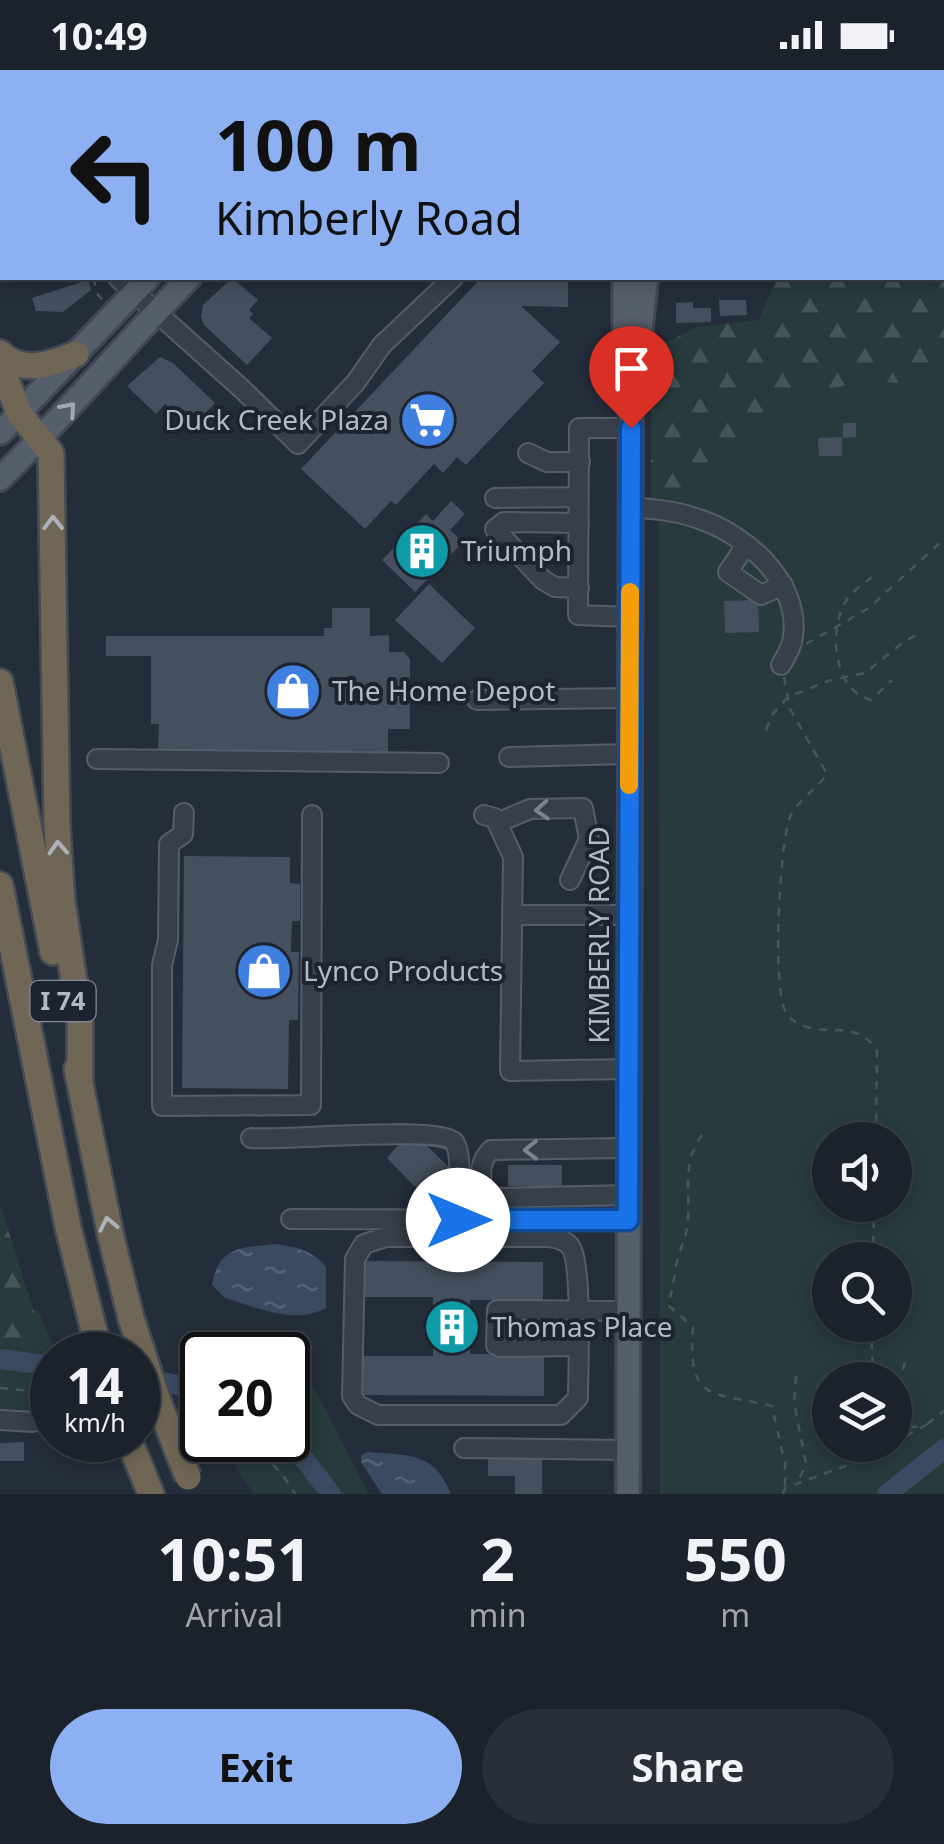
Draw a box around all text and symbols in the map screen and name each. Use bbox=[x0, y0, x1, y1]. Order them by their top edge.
text: 10:49 bbox=[50, 9, 148, 61]
text: 100 m bbox=[215, 96, 422, 192]
icon: left bbox=[50, 110, 180, 240]
text: Kimberly Road bbox=[215, 187, 523, 248]
pin bbox=[589, 326, 674, 429]
icon: arrive bbox=[604, 341, 659, 396]
supermarket icon: Duck Creek Plaza bbox=[398, 390, 458, 450]
place label: Duck Creek Plaza bbox=[164, 400, 389, 438]
one-way arrow bbox=[57, 403, 75, 421]
one-way arrow bbox=[42, 515, 63, 531]
building icon: Triumph bbox=[392, 521, 452, 581]
place label: Triumph bbox=[461, 531, 572, 569]
shop icon: The Home Depot bbox=[263, 661, 323, 721]
place label: The Home Depot bbox=[332, 671, 555, 709]
one-way arrow bbox=[534, 798, 550, 820]
street label: KIMBERLY ROAD bbox=[579, 826, 617, 1044]
one-way arrow bbox=[48, 840, 69, 856]
shop icon: Lynco Products bbox=[234, 941, 294, 1001]
place label: Lynco Products bbox=[303, 951, 503, 989]
road number: I 74 bbox=[30, 981, 96, 1021]
map controls bbox=[812, 1122, 912, 1462]
button: sound bbox=[812, 1122, 912, 1222]
one-way arrow bbox=[522, 1139, 538, 1160]
position arrow bbox=[406, 1168, 510, 1272]
one-way arrow bbox=[99, 1215, 120, 1232]
button: search bbox=[812, 1242, 912, 1342]
building icon: Thomas Place bbox=[422, 1297, 482, 1357]
place label: Thomas Place bbox=[491, 1307, 673, 1345]
speed limit sign: 20 bbox=[180, 1332, 310, 1462]
text: 14 bbox=[66, 1351, 124, 1419]
button: layers bbox=[812, 1362, 912, 1462]
text: km/h bbox=[64, 1405, 126, 1439]
text: 10:51 bbox=[157, 1517, 311, 1599]
text: 2 bbox=[480, 1517, 515, 1599]
text: 550 bbox=[684, 1517, 787, 1599]
text: Arrival bbox=[186, 1593, 283, 1636]
text: min bbox=[469, 1593, 527, 1636]
text: m bbox=[720, 1593, 750, 1636]
button: Exit bbox=[50, 1709, 462, 1824]
button: Share bbox=[482, 1709, 894, 1824]

